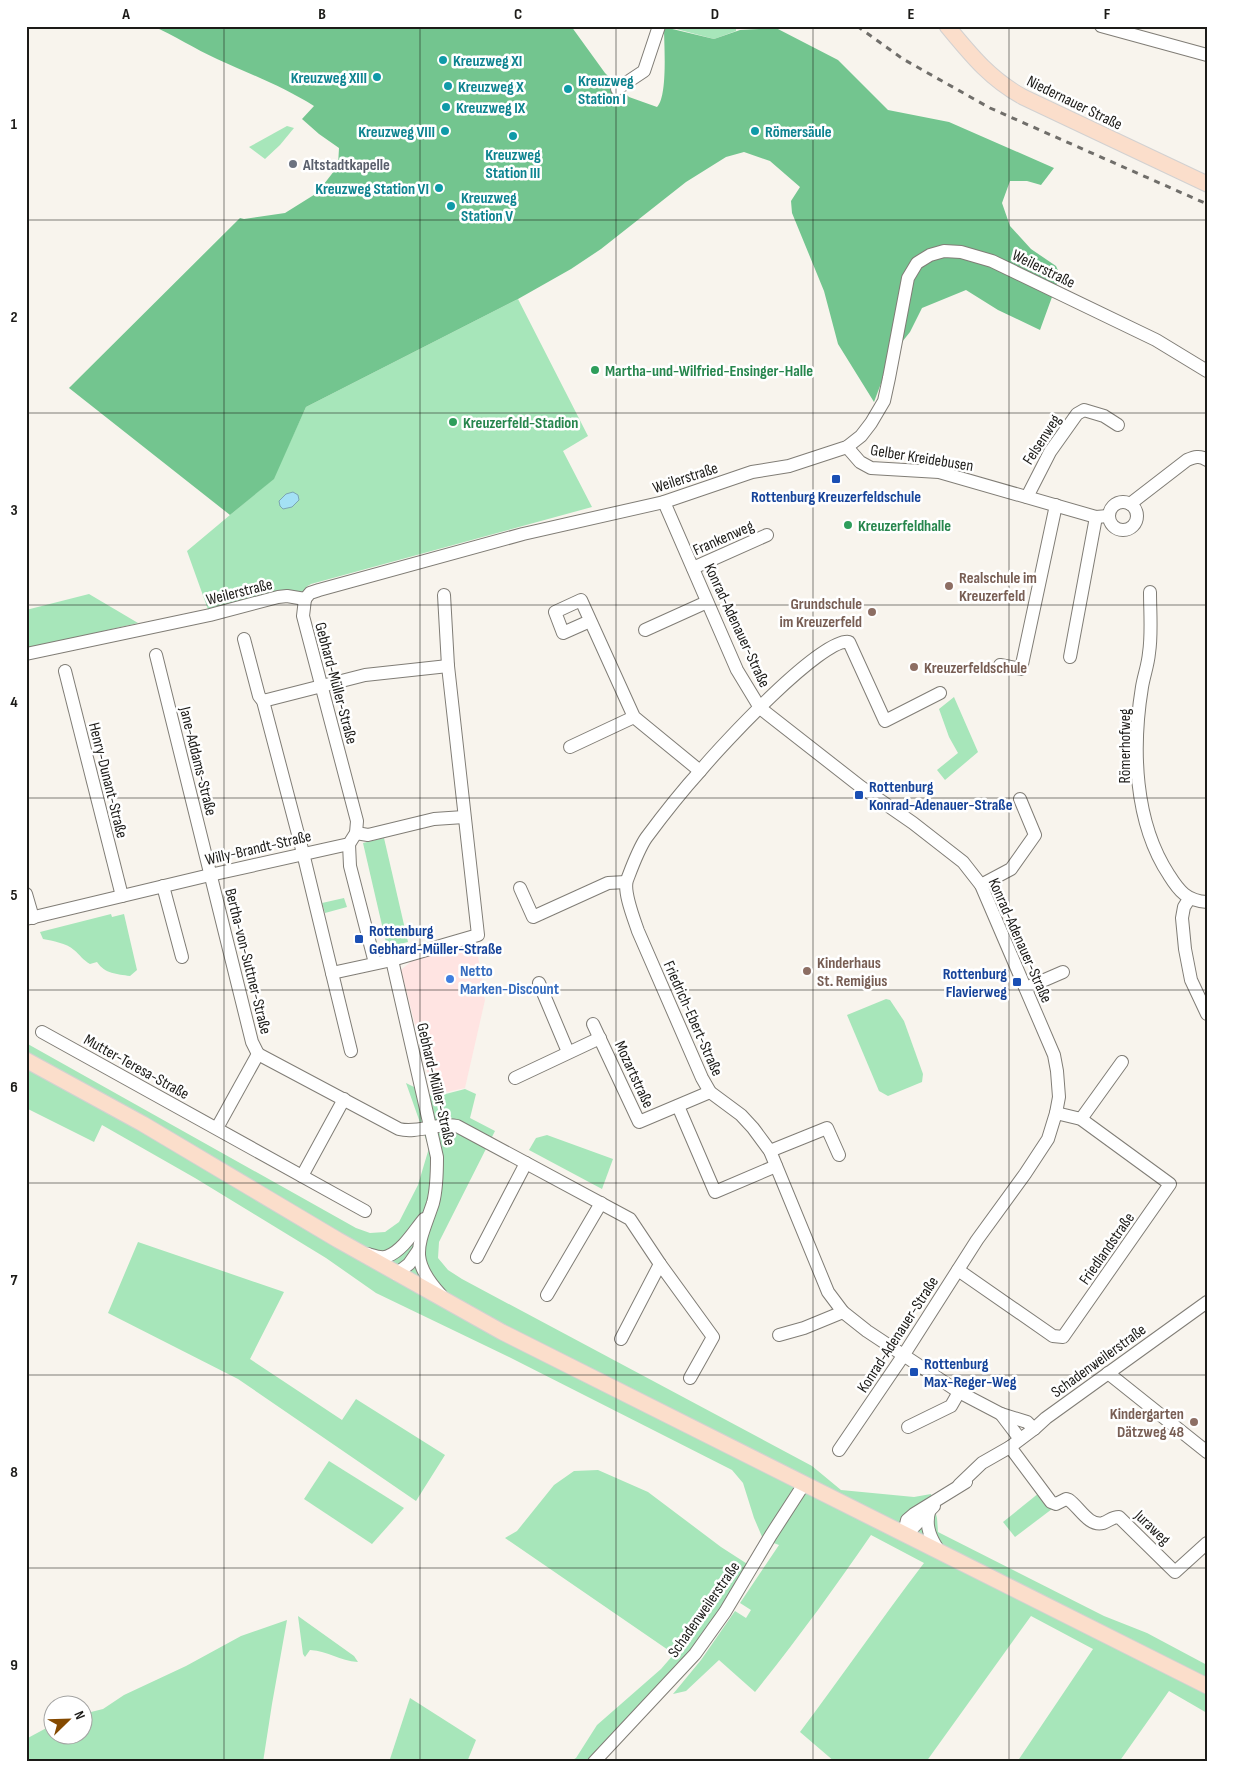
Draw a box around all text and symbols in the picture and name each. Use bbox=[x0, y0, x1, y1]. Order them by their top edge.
text: A bbox=[121, 5, 130, 24]
text: B bbox=[318, 5, 326, 24]
text: C bbox=[514, 5, 522, 24]
text: D bbox=[711, 5, 719, 24]
text: E bbox=[908, 5, 915, 24]
text: F bbox=[1104, 5, 1111, 24]
place label: Kreuzweg XI bbox=[453, 52, 522, 71]
marker: Kreuzweg XI bbox=[437, 54, 449, 66]
place label: Kreuzweg XIII bbox=[291, 69, 367, 88]
marker: Kreuzweg XIII bbox=[371, 71, 383, 83]
place label: Kreuzweg Station I bbox=[578, 72, 634, 109]
street label: Niedernauer Straße bbox=[1023, 72, 1125, 135]
place label: Kreuzweg X bbox=[458, 78, 524, 97]
marker: Kreuzweg X bbox=[442, 80, 454, 92]
marker: Kreuzweg Station I bbox=[562, 83, 574, 95]
place label: Kreuzweg IX bbox=[456, 99, 526, 118]
marker: Kreuzweg IX bbox=[440, 101, 452, 113]
text: 1 bbox=[11, 115, 18, 134]
place label: Kreuzweg VIII bbox=[358, 123, 435, 142]
place label: Römersäule bbox=[765, 123, 832, 142]
marker: Kreuzweg VIII bbox=[439, 125, 451, 137]
marker: Römersäule bbox=[749, 125, 761, 137]
marker: Kreuzweg Station III bbox=[507, 130, 519, 142]
place label: Kreuzweg Station III bbox=[485, 146, 541, 183]
place label: Altstadtkapelle bbox=[302, 156, 390, 175]
marker: Altstadtkapelle bbox=[287, 158, 299, 170]
place label: Kreuzweg Station VI bbox=[315, 180, 429, 199]
marker: Kreuzweg Station VI bbox=[433, 182, 445, 194]
place label: Kreuzweg Station V bbox=[461, 189, 517, 226]
marker: Kreuzweg Station V bbox=[445, 200, 457, 212]
street label: Weilerstraße bbox=[1009, 246, 1078, 293]
text: 2 bbox=[10, 308, 18, 327]
place label: Martha-und-Wilfried-Ensinger-Halle bbox=[605, 362, 813, 381]
marker: Martha-und-Wilfried-Ensinger-Halle bbox=[589, 364, 601, 376]
street label: Felsenweg bbox=[1019, 411, 1065, 468]
place label: Kreuzerfeld-Stadion bbox=[463, 414, 578, 433]
marker: Kreuzerfeld-Stadion bbox=[447, 416, 459, 428]
street label: Gelber Kreidebusen bbox=[869, 441, 975, 476]
street label: Weilerstraße bbox=[650, 459, 721, 498]
marker: Rottenburg Kreuzerfeldschule bbox=[830, 473, 842, 485]
place label: Rottenburg Kreuzerfeldschule bbox=[751, 488, 921, 507]
text: 3 bbox=[10, 501, 18, 520]
street label: Frankenweg bbox=[690, 517, 757, 560]
place label: Kreuzerfeldhalle bbox=[858, 517, 951, 536]
marker: Kreuzerfeldhalle bbox=[842, 519, 854, 531]
street label: Konrad-Adenauer-Straße bbox=[700, 561, 774, 691]
place label: Realschule im Kreuzerfeld bbox=[959, 569, 1037, 606]
street label: Weilerstraße bbox=[204, 575, 274, 610]
marker: Realschule im Kreuzerfeld bbox=[943, 580, 955, 592]
place label: Grundschule im Kreuzerfeld bbox=[780, 595, 862, 632]
marker: Grundschule im Kreuzerfeld bbox=[866, 606, 878, 618]
street label: Gebhard-Müller-Straße bbox=[310, 620, 361, 746]
place label: Kreuzerfeldschule bbox=[924, 659, 1027, 678]
marker: Kreuzerfeldschule bbox=[908, 661, 920, 673]
text: 4 bbox=[10, 693, 18, 712]
street label: Jane-Addams-Straße bbox=[175, 704, 220, 818]
street label: Römerhofweg bbox=[1116, 709, 1135, 783]
street label: Henry-Dunant-Straße bbox=[84, 721, 131, 840]
place label: Rottenburg Konrad-Adenauer-Straße bbox=[869, 778, 1013, 815]
marker: Rottenburg Konrad-Adenauer-Straße bbox=[853, 789, 865, 801]
street label: Willy-Brandt-Straße bbox=[203, 827, 313, 870]
street label: Konrad-Adenauer-Straße bbox=[984, 875, 1056, 1006]
text: 5 bbox=[10, 886, 18, 905]
street label: Bertha-von-Suttner-Straße bbox=[220, 887, 275, 1036]
place label: Rottenburg Gebhard-Müller-Straße bbox=[369, 922, 502, 959]
marker: Rottenburg Gebhard-Müller-Straße bbox=[353, 933, 365, 945]
place label: Kinderhaus St. Remigius bbox=[817, 954, 887, 991]
street label: Friedrich-Ebert-Straße bbox=[659, 958, 727, 1079]
place label: Netto Marken-Discount bbox=[460, 962, 559, 999]
marker: Kinderhaus St. Remigius bbox=[801, 965, 813, 977]
place label: Rottenburg Flavierweg bbox=[943, 965, 1007, 1002]
marker: Netto Marken-Discount bbox=[444, 973, 456, 985]
marker: Rottenburg Flavierweg bbox=[1011, 976, 1023, 988]
street label: Gebhard-Müller-Straße bbox=[412, 1021, 459, 1147]
street label: Mutter-Teresa-Straße bbox=[80, 1031, 192, 1104]
street label: Mozartstraße bbox=[610, 1038, 657, 1111]
text: 6 bbox=[10, 1078, 18, 1097]
street label: Friedlandstraße bbox=[1075, 1209, 1139, 1289]
text: 7 bbox=[11, 1271, 18, 1290]
street label: Konrad-Adenauer-Straße bbox=[854, 1273, 943, 1396]
street label: Schadenweilerstraße bbox=[1048, 1320, 1150, 1402]
place label: Rottenburg Max-Reger-Weg bbox=[924, 1355, 1017, 1392]
marker: Rottenburg Max-Reger-Weg bbox=[908, 1366, 920, 1378]
place label: Kindergarten Dätzweg 48 bbox=[1110, 1405, 1184, 1442]
marker: Kindergarten Dätzweg 48 bbox=[1188, 1416, 1200, 1428]
text: 8 bbox=[10, 1463, 18, 1482]
street label: Juraweg bbox=[1129, 1506, 1174, 1550]
street label: Schadenweilerstraße bbox=[664, 1558, 744, 1661]
text: 9 bbox=[10, 1656, 18, 1675]
north arrow bbox=[42, 1696, 92, 1746]
text: N bbox=[70, 1708, 89, 1722]

